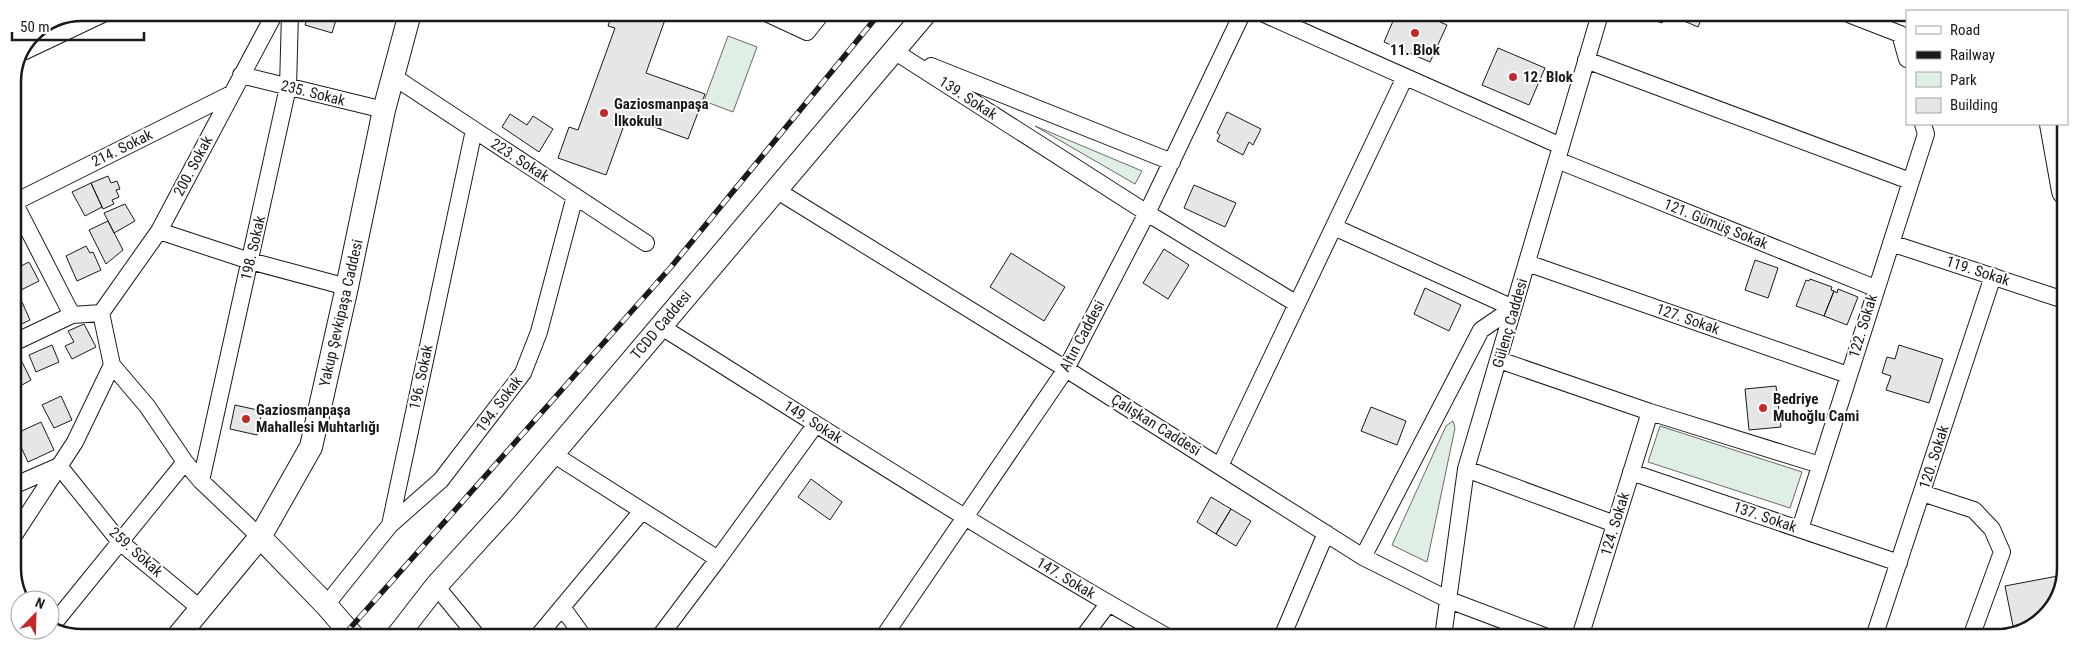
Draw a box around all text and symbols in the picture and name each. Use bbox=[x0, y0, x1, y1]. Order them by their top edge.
scale bar bbox=[12, 10, 145, 42]
legend bbox=[1906, 10, 2068, 125]
text: 50 m bbox=[20, 18, 50, 36]
text: Road bbox=[1950, 21, 1980, 39]
marker: 11. Blok bbox=[1409, 27, 1421, 39]
place label: 11. Blok bbox=[1390, 41, 1441, 59]
text: Railway bbox=[1950, 46, 1995, 64]
place label: 12. Blok bbox=[1523, 68, 1574, 86]
marker: 12. Blok bbox=[1507, 71, 1519, 83]
text: Park bbox=[1950, 71, 1977, 89]
street label: 139. Sokak bbox=[936, 73, 1001, 124]
street label: 235. Sokak bbox=[279, 76, 347, 110]
place label: Gaziosmanpaşa İlkokulu bbox=[614, 95, 709, 130]
text: Building bbox=[1950, 96, 1998, 114]
marker: Gaziosmanpaşa İlkokulu bbox=[598, 107, 610, 119]
street label: 214. Sokak bbox=[89, 125, 156, 170]
street label: 200. Sokak bbox=[170, 133, 216, 199]
street label: 223. Sokak bbox=[488, 135, 553, 186]
street label: 121. Gümüş Sokak bbox=[1661, 195, 1771, 253]
street label: 198. Sokak bbox=[237, 214, 269, 282]
street label: Yakup Şevkipaşa Caddesi bbox=[315, 238, 367, 388]
street label: 119. Sokak bbox=[1944, 252, 2012, 290]
street label: Gülenç Caddesi bbox=[1489, 276, 1531, 370]
street label: TCDD Caddesi bbox=[627, 287, 695, 363]
street label: 122. Sokak bbox=[1845, 292, 1881, 360]
street label: Altın Caddesi bbox=[1056, 297, 1108, 375]
street label: 127. Sokak bbox=[1654, 300, 1722, 338]
street label: 196. Sokak bbox=[405, 343, 437, 411]
street label: 194. Sokak bbox=[472, 372, 526, 436]
street label: Çalışkan Caddesi bbox=[1108, 390, 1204, 460]
place label: Bedriye Muhoğlu Cami bbox=[1773, 390, 1859, 425]
street label: 149. Sokak bbox=[780, 397, 846, 447]
place label: Gaziosmanpaşa Mahallesi Muhtarlığı bbox=[256, 401, 380, 436]
marker: Bedriye Muhoğlu Cami bbox=[1757, 402, 1769, 414]
marker: Gaziosmanpaşa Mahallesi Muhtarlığı bbox=[240, 413, 252, 425]
street label: 120. Sokak bbox=[1915, 423, 1953, 491]
street label: 124. Sokak bbox=[1597, 490, 1633, 558]
street label: 137. Sokak bbox=[1731, 498, 1799, 536]
street label: 259. Sokak bbox=[106, 523, 167, 581]
street label: 147. Sokak bbox=[1033, 553, 1099, 603]
north arrow bbox=[10, 590, 60, 640]
text: N bbox=[33, 594, 47, 612]

